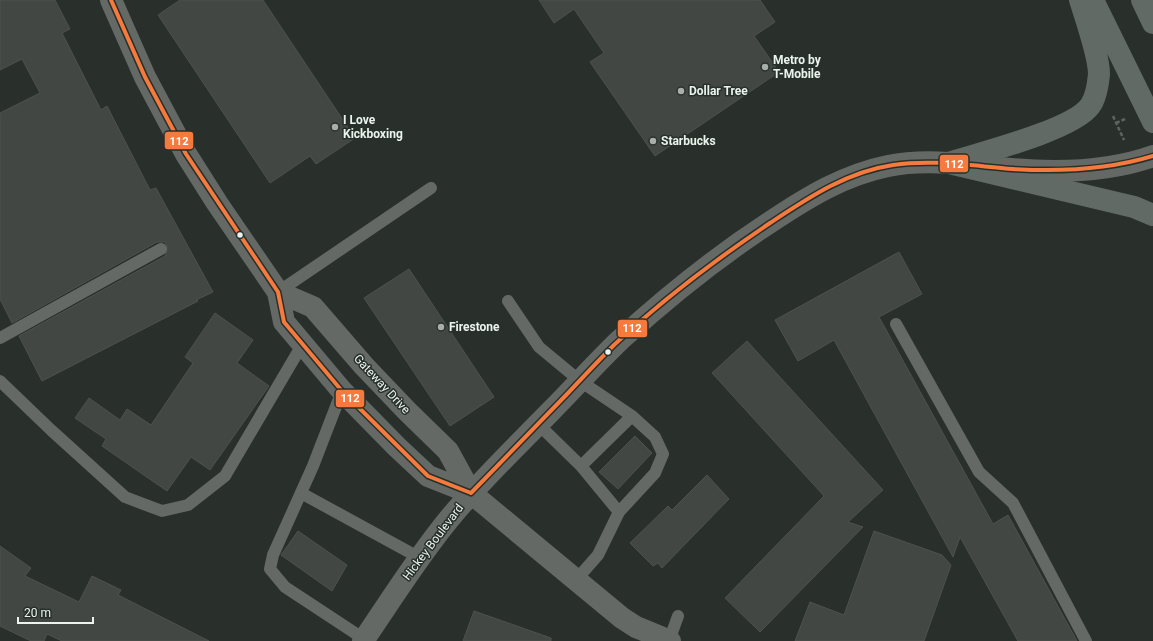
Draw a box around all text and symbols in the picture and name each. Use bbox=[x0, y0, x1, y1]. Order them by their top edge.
place label: Metro by T-Mobile bbox=[773, 53, 822, 81]
marker: Metro by T-Mobile bbox=[760, 62, 770, 72]
place label: Dollar Tree bbox=[689, 84, 748, 98]
marker: Dollar Tree bbox=[676, 86, 686, 96]
place label: I Love Kickboxing bbox=[343, 113, 403, 141]
marker: I Love Kickboxing bbox=[330, 122, 340, 132]
line badge: 112 bbox=[164, 131, 194, 150]
place label: Starbucks bbox=[661, 134, 716, 148]
text: 112 bbox=[170, 135, 188, 148]
marker: Starbucks bbox=[648, 136, 658, 146]
line badge: 112 bbox=[939, 154, 969, 173]
text: 112 bbox=[945, 158, 963, 171]
unlabelled marker bbox=[235, 230, 245, 240]
line badge: 112 bbox=[617, 319, 648, 338]
place label: Firestone bbox=[449, 320, 500, 334]
marker: Firestone bbox=[436, 322, 446, 332]
text: 112 bbox=[623, 322, 641, 335]
unlabelled marker bbox=[603, 347, 613, 357]
street label: Gateway Drive bbox=[351, 351, 413, 417]
line badge: 112 bbox=[335, 389, 365, 408]
text: 112 bbox=[341, 392, 359, 405]
street label: Hickey Boulevard bbox=[400, 501, 466, 583]
scale bar bbox=[18, 599, 93, 625]
text: 20 m bbox=[24, 606, 51, 620]

